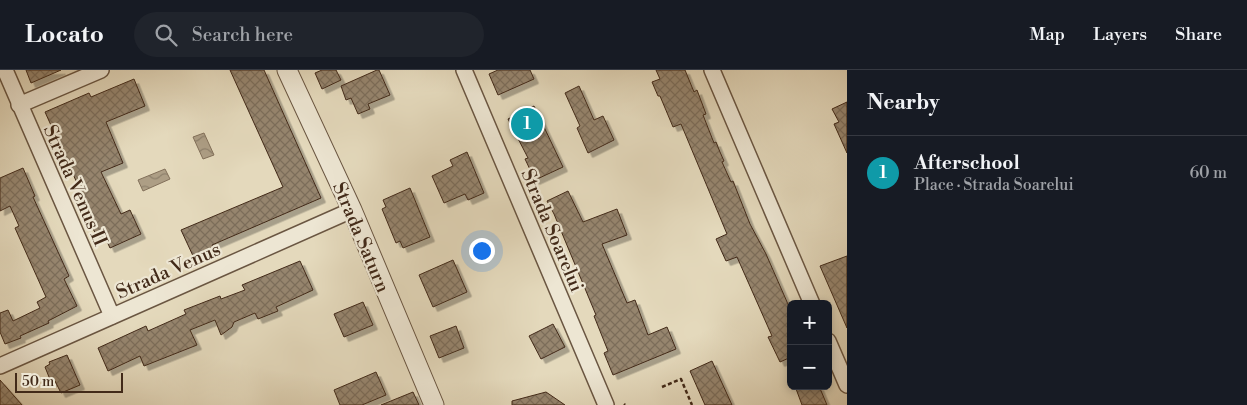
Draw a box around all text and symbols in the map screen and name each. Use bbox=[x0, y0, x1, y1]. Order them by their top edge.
search box bbox=[134, 12, 484, 57]
text: Locato bbox=[25, 20, 104, 50]
icon: search bbox=[152, 21, 180, 49]
text: Search here bbox=[192, 23, 293, 47]
text: Map bbox=[1030, 23, 1065, 46]
text: Layers bbox=[1093, 23, 1147, 46]
text: Share bbox=[1175, 23, 1222, 46]
text: Nearby bbox=[867, 90, 940, 116]
pin: 1 bbox=[511, 105, 543, 143]
street label: Strada Venus II bbox=[38, 121, 112, 250]
text: Afterschool bbox=[914, 151, 1020, 175]
text: 1 bbox=[879, 163, 887, 183]
text: 60 m bbox=[1189, 163, 1227, 183]
street label: Strada Soarelui bbox=[515, 165, 589, 296]
text: Place · Strada Soarelui bbox=[914, 175, 1074, 195]
street label: Strada Saturn bbox=[327, 179, 395, 296]
street label: Strada Venus bbox=[112, 237, 224, 305]
your location bbox=[469, 238, 495, 264]
map controls bbox=[787, 300, 832, 390]
button: + bbox=[787, 300, 832, 345]
button: − bbox=[787, 345, 832, 390]
scale bar bbox=[15, 370, 122, 393]
text: 50 m bbox=[22, 373, 54, 391]

